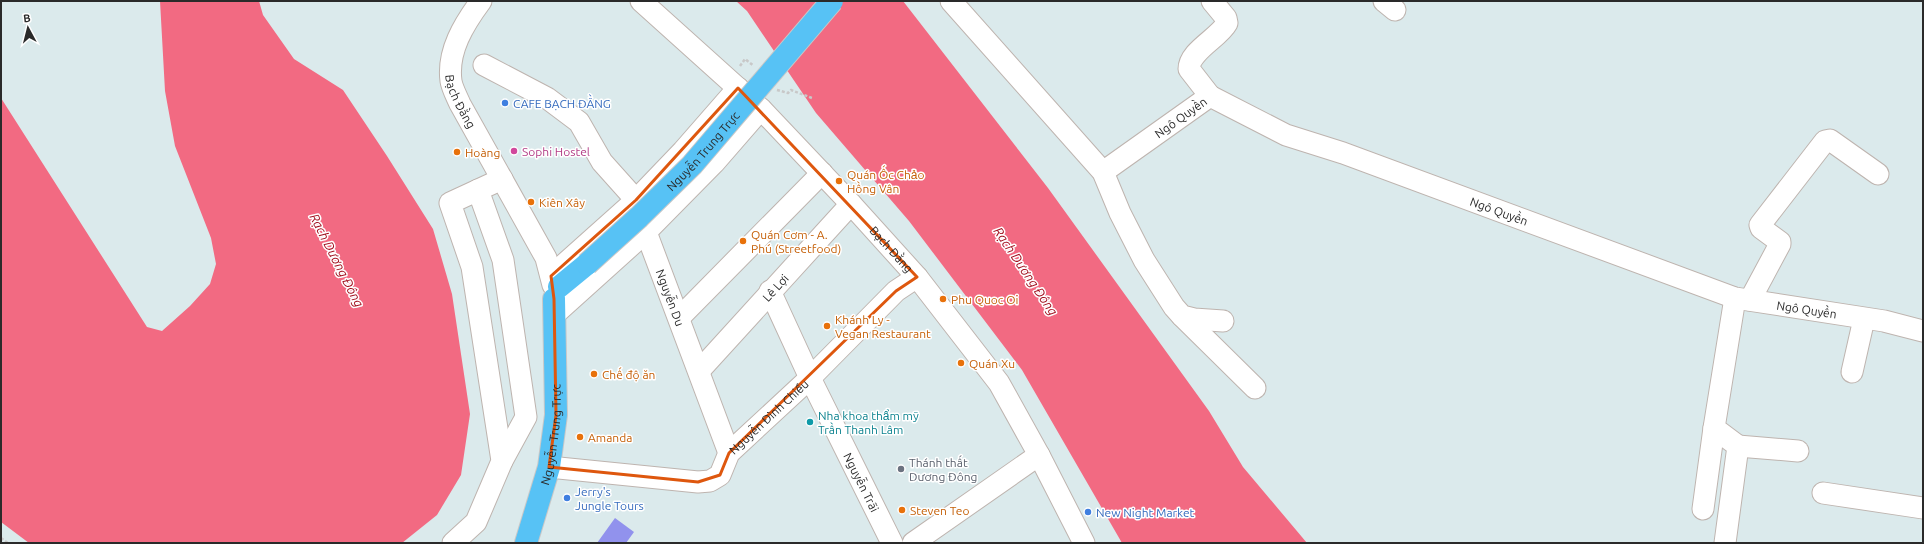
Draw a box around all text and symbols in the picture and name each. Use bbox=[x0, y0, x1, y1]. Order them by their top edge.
north arrow bbox=[8, 8, 48, 48]
text: B bbox=[22, 12, 31, 24]
street label: Bạch Đằng bbox=[444, 74, 479, 130]
place label: CAFE BẠCH ĐẰNG bbox=[513, 94, 611, 111]
street label: Ngô Quyền bbox=[1152, 94, 1209, 140]
marker: CAFE BẠCH ĐẰNG bbox=[500, 98, 510, 108]
street label: Nguyễn Trung Trực bbox=[664, 108, 742, 193]
place label: Sophi Hostel bbox=[522, 145, 590, 158]
place label: Hoàng bbox=[465, 146, 500, 159]
marker: Sophi Hostel bbox=[509, 146, 519, 156]
marker: Hoàng bbox=[452, 147, 462, 157]
place label: Quán Ốc Chảo Hồng Vân bbox=[847, 165, 924, 195]
marker: Quán Ốc Chảo Hồng Vân bbox=[834, 176, 844, 186]
street label: Ngô Quyền bbox=[1469, 194, 1530, 227]
place label: Kiên Xây bbox=[539, 196, 585, 209]
marker: Kiên Xây bbox=[526, 197, 536, 207]
water label: Rạch Dương Đông bbox=[306, 211, 367, 310]
street label: Bạch Đằng bbox=[868, 223, 916, 275]
water label: Rạch Dương Đông bbox=[991, 224, 1061, 318]
place label: Quán Cơm - A. Phú (Streetfood) bbox=[751, 228, 841, 256]
marker: Quán Cơm - A. Phú (Streetfood) bbox=[738, 236, 748, 246]
street label: Nguyễn Du bbox=[654, 267, 687, 328]
street label: Lê Lợi bbox=[760, 271, 791, 303]
place label: Phu Quoc Oi bbox=[951, 293, 1018, 306]
marker: Phu Quoc Oi bbox=[938, 294, 948, 304]
street label: Ngô Quyền bbox=[1776, 298, 1838, 320]
place label: Khánh Ly - Vegan Restaurant bbox=[835, 313, 931, 340]
marker: Khánh Ly - Vegan Restaurant bbox=[822, 321, 832, 331]
place label: Quán Xu bbox=[969, 357, 1015, 370]
marker: Quán Xu bbox=[956, 358, 966, 368]
place label: Chế độ ăn bbox=[602, 367, 655, 382]
marker: Chế độ ăn bbox=[589, 369, 599, 379]
street label: Nguyễn Đình Chiểu bbox=[726, 377, 811, 456]
street label: Nguyễn Trung Trực bbox=[537, 383, 563, 487]
place label: Nha khoa thẩm mỹ Trần Thanh Lâm bbox=[818, 409, 919, 436]
marker: Nha khoa thẩm mỹ Trần Thanh Lâm bbox=[805, 417, 815, 427]
place label: Amanda bbox=[588, 431, 632, 444]
marker: Amanda bbox=[575, 432, 585, 442]
street label: Nguyễn Trãi bbox=[842, 450, 882, 514]
place label: Thánh thất Dương Đông bbox=[909, 455, 978, 483]
marker: Thánh thất Dương Đông bbox=[896, 464, 906, 474]
place label: Jerry's Jungle Tours bbox=[575, 485, 644, 512]
marker: Jerry's Jungle Tours bbox=[562, 493, 572, 503]
place label: Steven Teo bbox=[910, 504, 969, 517]
marker: Steven Teo bbox=[897, 505, 907, 515]
place label: New Night Market bbox=[1096, 506, 1195, 519]
marker: New Night Market bbox=[1083, 507, 1093, 517]

